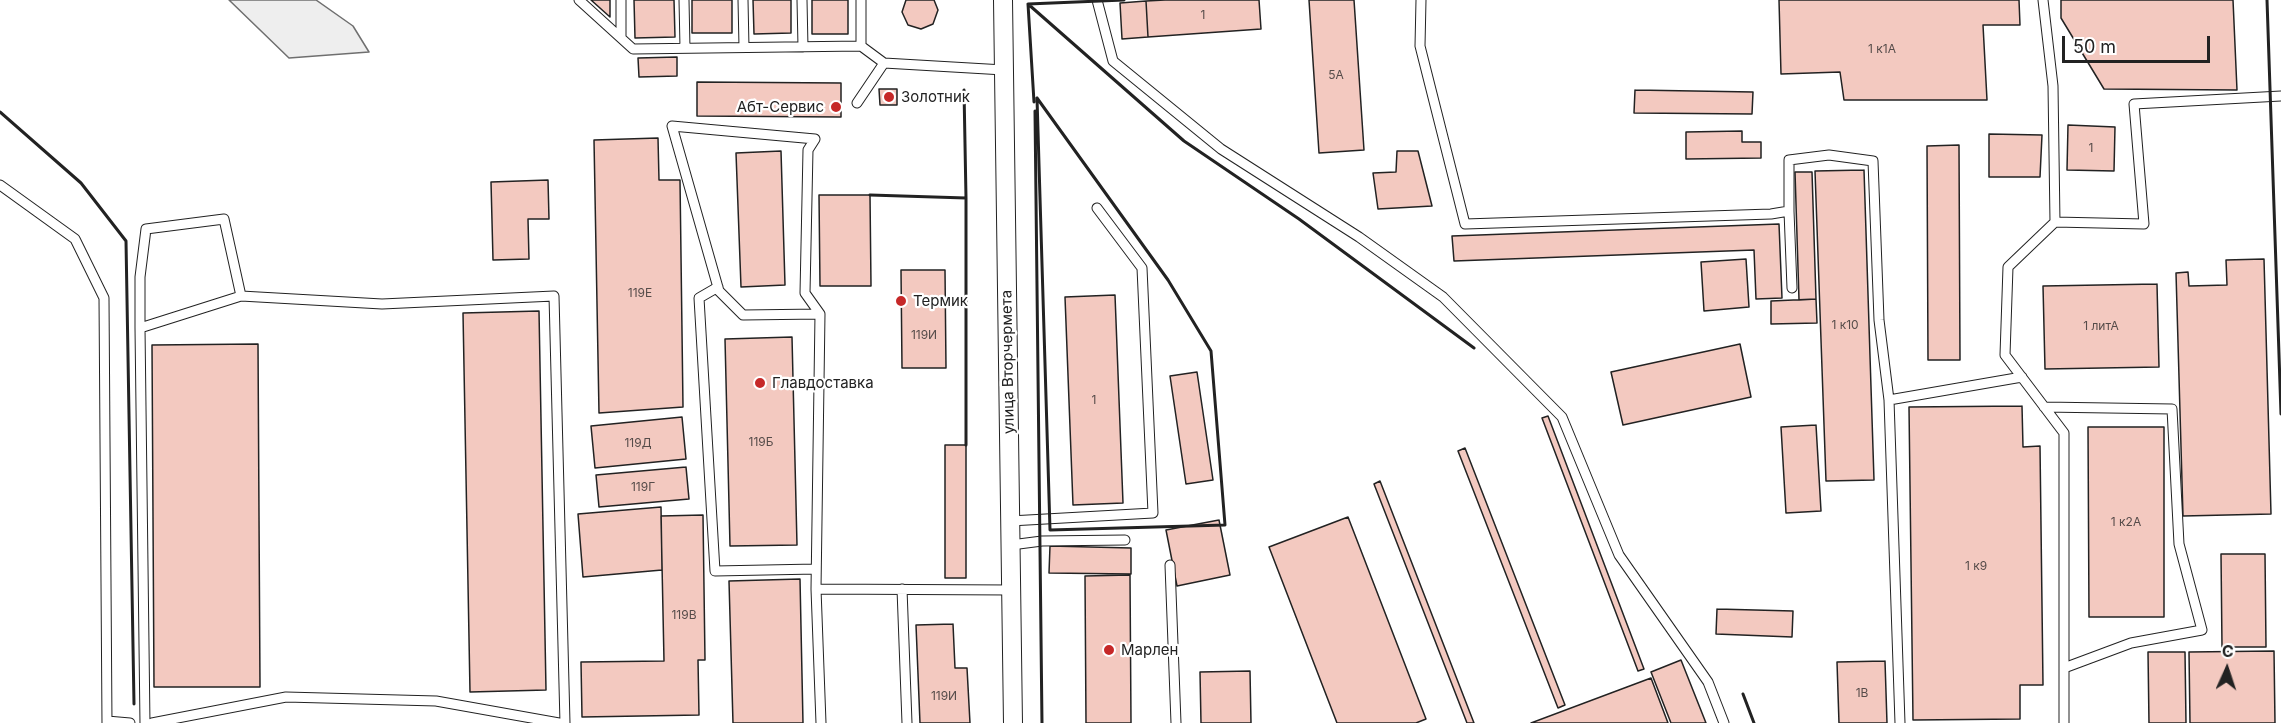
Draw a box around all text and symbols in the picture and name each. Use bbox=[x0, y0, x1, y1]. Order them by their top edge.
house number: 1 bbox=[1201, 8, 1205, 22]
scale bar bbox=[2065, 24, 2214, 62]
text: 50 m bbox=[2073, 36, 2116, 57]
house number: 1 к1А bbox=[1868, 42, 1896, 56]
house number: 5А bbox=[1328, 68, 1344, 82]
place label: Золотник bbox=[901, 88, 970, 106]
marker: Золотник bbox=[882, 90, 896, 104]
place label: Абт-Сервис bbox=[737, 98, 824, 116]
marker: Абт-Сервис bbox=[829, 100, 843, 114]
house number: 1 bbox=[2089, 141, 2093, 155]
house number: 119Е bbox=[628, 286, 652, 300]
street label: улица Вторчермета bbox=[998, 290, 1018, 434]
place label: Термик bbox=[913, 292, 968, 310]
marker: Термик bbox=[894, 294, 908, 308]
house number: 1 к10 bbox=[1831, 318, 1859, 332]
house number: 1 литА bbox=[2083, 319, 2119, 333]
house number: 119И bbox=[911, 328, 937, 342]
place label: Главдоставка bbox=[772, 374, 874, 392]
marker: Главдоставка bbox=[753, 376, 767, 390]
house number: 1 bbox=[1092, 393, 1096, 407]
house number: 119Б bbox=[749, 435, 773, 449]
house number: 119Д bbox=[624, 436, 652, 450]
house number: 119Г bbox=[631, 480, 655, 494]
house number: 1 к2А bbox=[2111, 515, 2141, 529]
house number: 1 к9 bbox=[1965, 559, 1987, 573]
house number: 119В bbox=[671, 608, 697, 622]
north arrow bbox=[2197, 639, 2257, 699]
place label: Марлен bbox=[1121, 641, 1178, 659]
text: С bbox=[2222, 641, 2234, 661]
marker: Марлен bbox=[1102, 643, 1116, 657]
house number: 1В bbox=[1856, 686, 1868, 700]
house number: 119И bbox=[931, 689, 957, 703]

